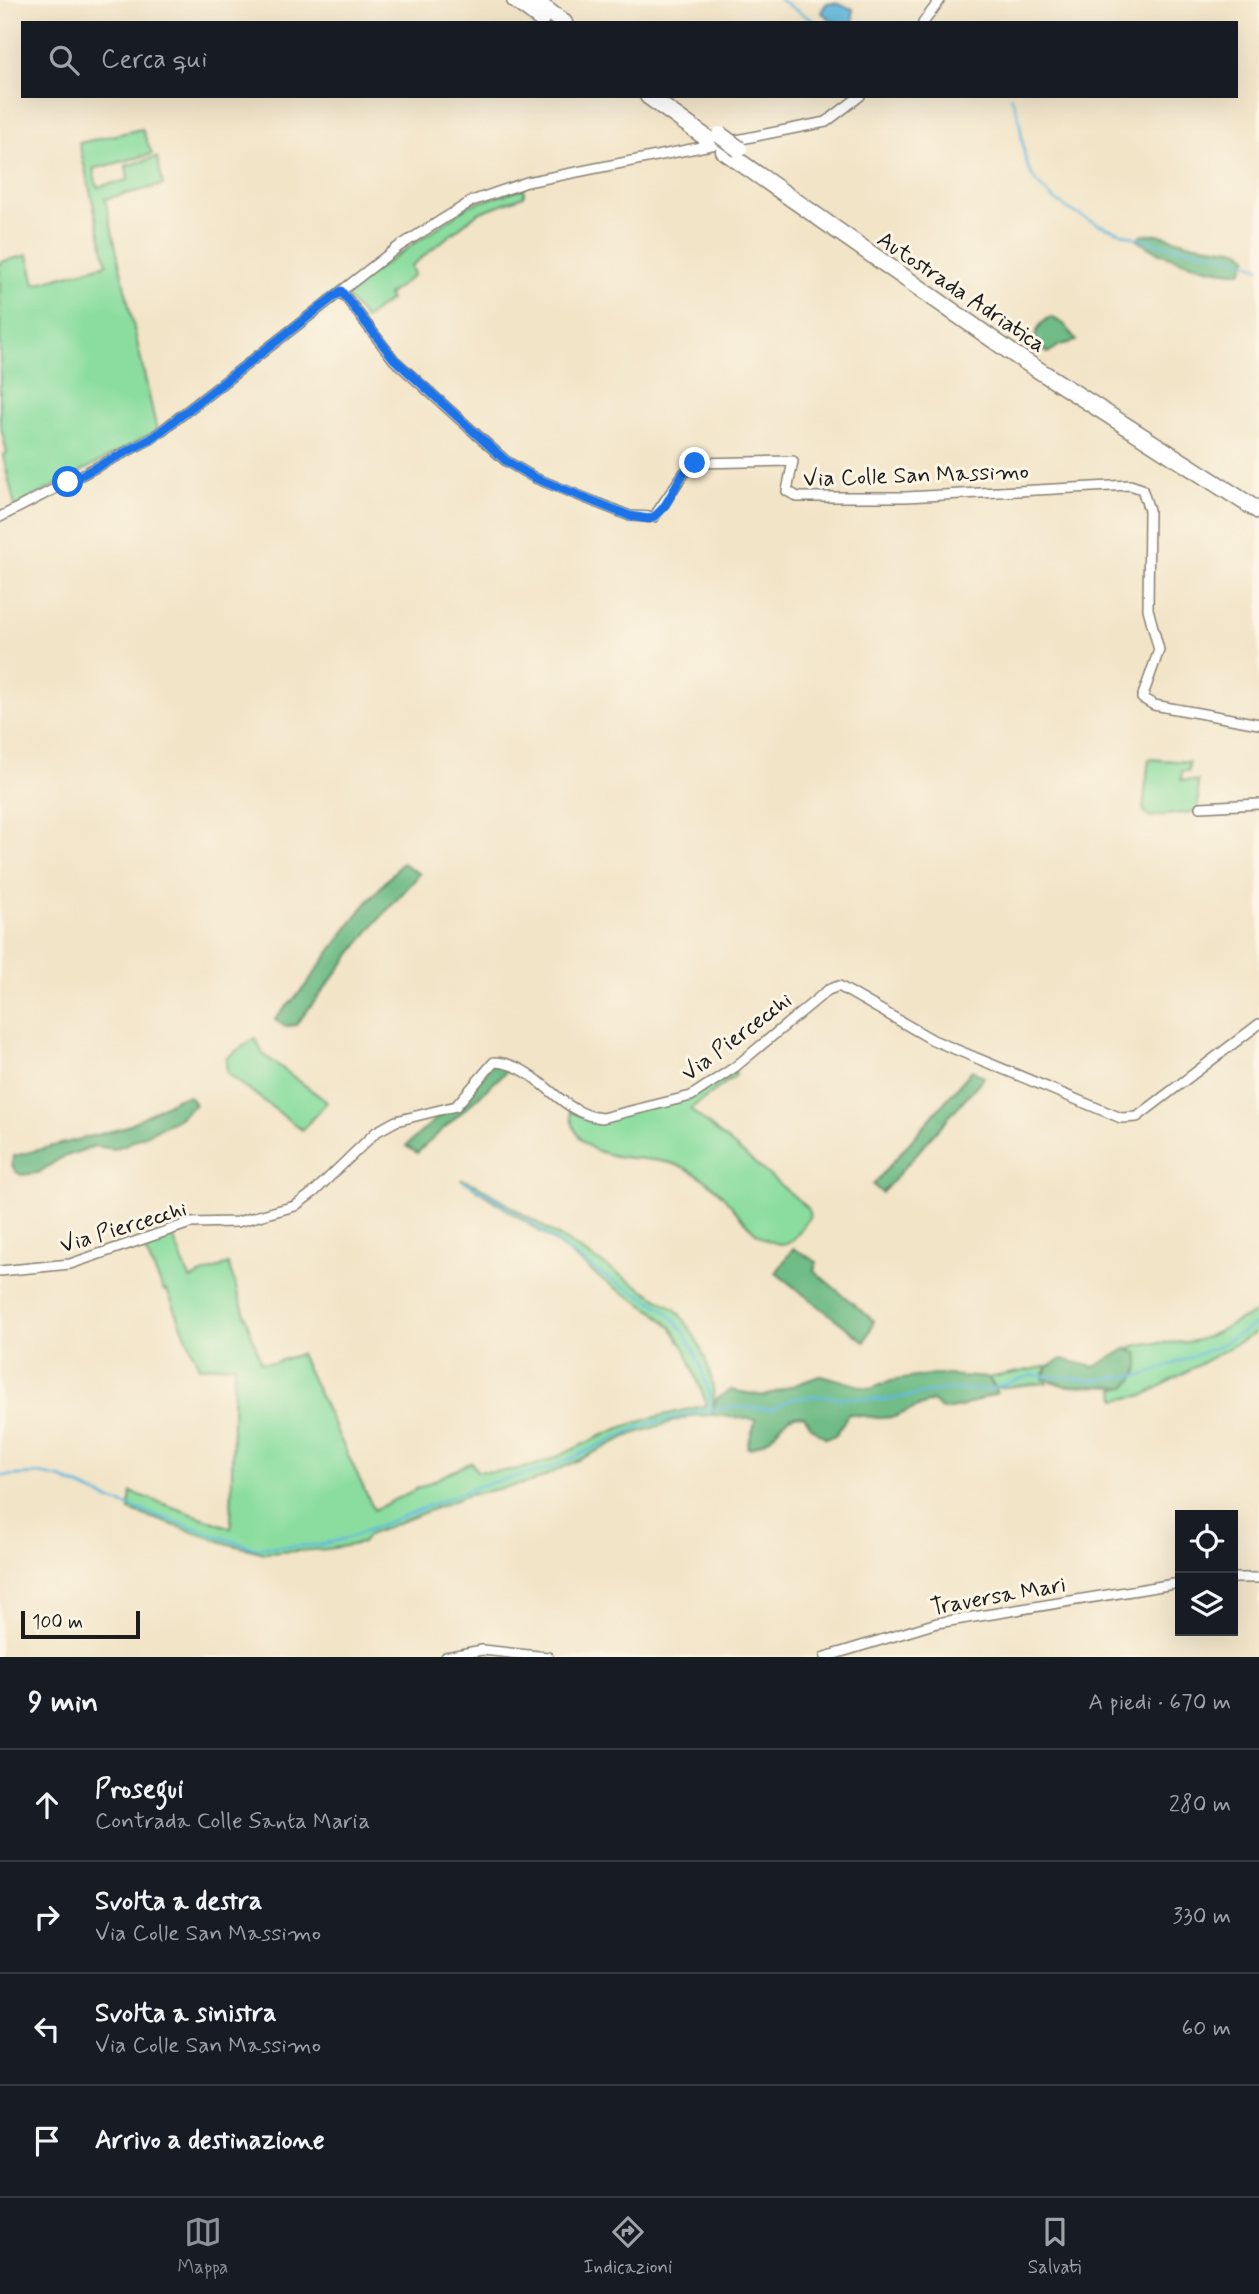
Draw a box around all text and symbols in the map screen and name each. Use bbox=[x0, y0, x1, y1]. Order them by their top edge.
search box bbox=[21, 21, 1238, 98]
icon: search bbox=[45, 41, 83, 79]
text: Cerca qui bbox=[101, 43, 207, 77]
street label: Autostrada Adriatica bbox=[871, 225, 1051, 360]
route end bbox=[679, 447, 710, 478]
street label: Via Colle San Massimo bbox=[803, 457, 1030, 495]
route start bbox=[52, 466, 83, 497]
street label: Via Piercecchi bbox=[676, 986, 799, 1089]
street label: Via Piercecchi bbox=[57, 1194, 191, 1261]
map controls bbox=[1175, 1510, 1238, 1636]
button: locate bbox=[1175, 1510, 1238, 1573]
street label: Traversa Mari bbox=[928, 1570, 1068, 1624]
button: layers bbox=[1175, 1573, 1238, 1636]
scale bar bbox=[21, 1608, 140, 1640]
text: 100 m bbox=[32, 1610, 83, 1635]
text: 9 min bbox=[28, 1683, 98, 1722]
text: A piedi · 670 m bbox=[1088, 1688, 1231, 1718]
text: Prosegui bbox=[95, 1773, 184, 1807]
icon: ahead bbox=[28, 1786, 66, 1824]
text: 280 m bbox=[1169, 1790, 1231, 1820]
text: Contrada Colle Santa Maria bbox=[95, 1807, 370, 1837]
text: Svolta a destra bbox=[95, 1885, 262, 1919]
icon: right bbox=[28, 1898, 66, 1936]
text: 330 m bbox=[1173, 1902, 1231, 1932]
text: Via Colle San Massimo bbox=[95, 1919, 321, 1949]
text: Svolta a sinistra bbox=[95, 1997, 277, 2031]
icon: left bbox=[28, 2010, 66, 2048]
text: 60 m bbox=[1182, 2014, 1231, 2044]
text: Via Colle San Massimo bbox=[95, 2031, 321, 2061]
icon: arrive bbox=[28, 2122, 66, 2160]
text: Arrivo a destinazione bbox=[95, 2124, 325, 2158]
tab: Mappa bbox=[178, 2213, 228, 2280]
tab: Indicazioni bbox=[584, 2213, 673, 2280]
tab: Salvati bbox=[1028, 2213, 1081, 2280]

